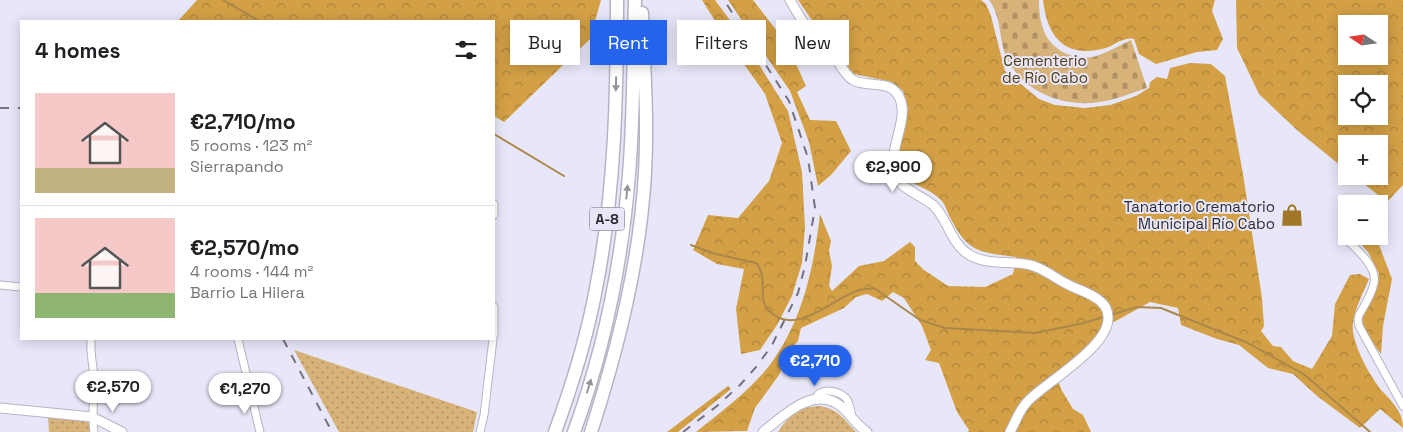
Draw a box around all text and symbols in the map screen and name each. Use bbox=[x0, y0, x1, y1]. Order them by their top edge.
north arrow bbox=[1338, 15, 1388, 65]
map controls bbox=[1338, 15, 1388, 245]
chip: Buy bbox=[510, 20, 580, 65]
chip: Rent bbox=[590, 20, 667, 65]
chip: Filters bbox=[677, 20, 766, 65]
chip: New bbox=[776, 20, 849, 65]
icon: filters bbox=[452, 36, 480, 64]
text: 4 homes bbox=[35, 37, 121, 64]
park label: Cementerio de Río Cabo bbox=[1002, 51, 1088, 87]
button: locate bbox=[1338, 75, 1388, 125]
one-way arrow bbox=[612, 76, 620, 92]
text: €2,710/mo bbox=[190, 108, 296, 135]
icon: home bbox=[75, 113, 135, 173]
text: 5 rooms · 123 m² bbox=[190, 135, 312, 156]
button: + bbox=[1338, 135, 1388, 185]
pin: €2,900 bbox=[852, 150, 934, 193]
text: Sierrapando bbox=[190, 156, 284, 177]
text: €2,900 bbox=[865, 156, 921, 177]
one-way arrow bbox=[624, 184, 632, 200]
button: − bbox=[1338, 195, 1388, 245]
place label: Tanatorio Crematorio Municipal Río Cabo bbox=[1124, 197, 1275, 233]
shop icon: Tanatorio Crematorio Municipal Río Cabo bbox=[1279, 202, 1305, 228]
road number: A-8 bbox=[590, 208, 624, 230]
text: €2,570/mo bbox=[190, 234, 299, 261]
icon: home bbox=[75, 238, 135, 298]
text: 4 rooms · 144 m² bbox=[190, 261, 313, 282]
text: Barrio La Hilera bbox=[190, 282, 305, 303]
pin: €2,710 bbox=[774, 344, 856, 387]
text: €2,710 bbox=[790, 350, 840, 371]
pin: €2,570 bbox=[72, 370, 154, 413]
pin: €1,270 bbox=[204, 372, 286, 415]
text: €2,570 bbox=[86, 376, 140, 397]
text: €1,270 bbox=[219, 378, 271, 399]
one-way arrow bbox=[586, 378, 593, 393]

